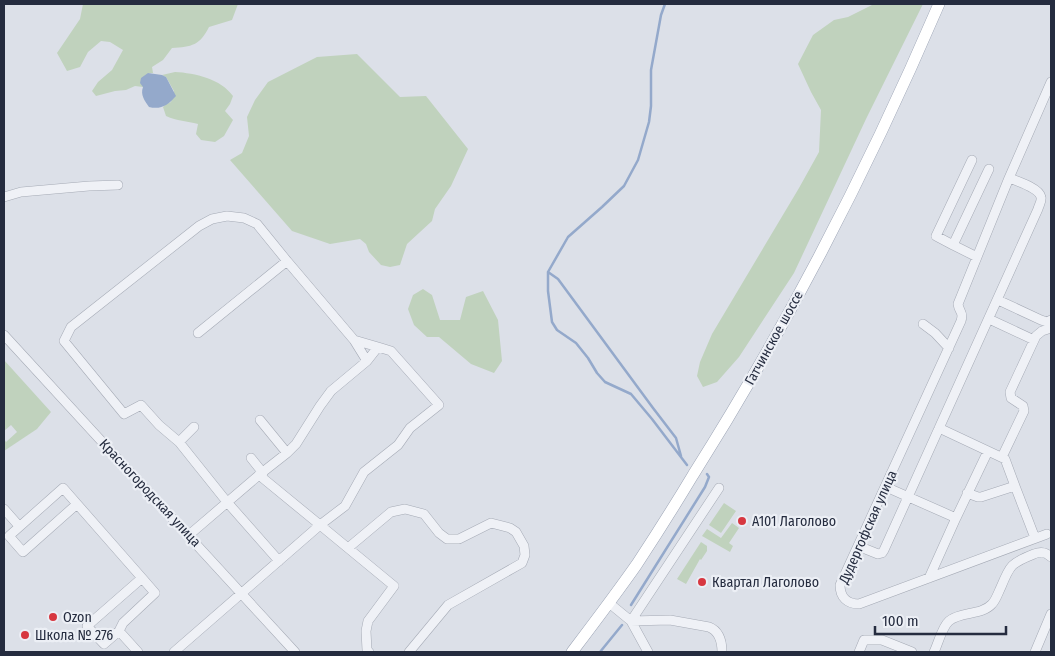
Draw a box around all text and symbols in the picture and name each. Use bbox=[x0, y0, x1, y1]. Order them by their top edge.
street label: Гатчинское шоссе bbox=[741, 288, 807, 388]
street label: Красногородская улица bbox=[96, 436, 204, 551]
street label: Дудергофская улица bbox=[835, 467, 901, 587]
place label: А101 Лаголово bbox=[752, 513, 836, 530]
marker: А101 Лаголово bbox=[736, 515, 748, 527]
place label: Квартал Лаголово bbox=[712, 574, 819, 591]
marker: Квартал Лаголово bbox=[696, 576, 708, 588]
scale bar bbox=[875, 604, 1006, 636]
place label: Ozon bbox=[63, 609, 92, 626]
marker: Ozon bbox=[47, 611, 59, 623]
text: 100 m bbox=[882, 612, 919, 630]
place label: Школа № 276 bbox=[35, 627, 113, 644]
marker: Школа № 276 bbox=[19, 629, 31, 641]

